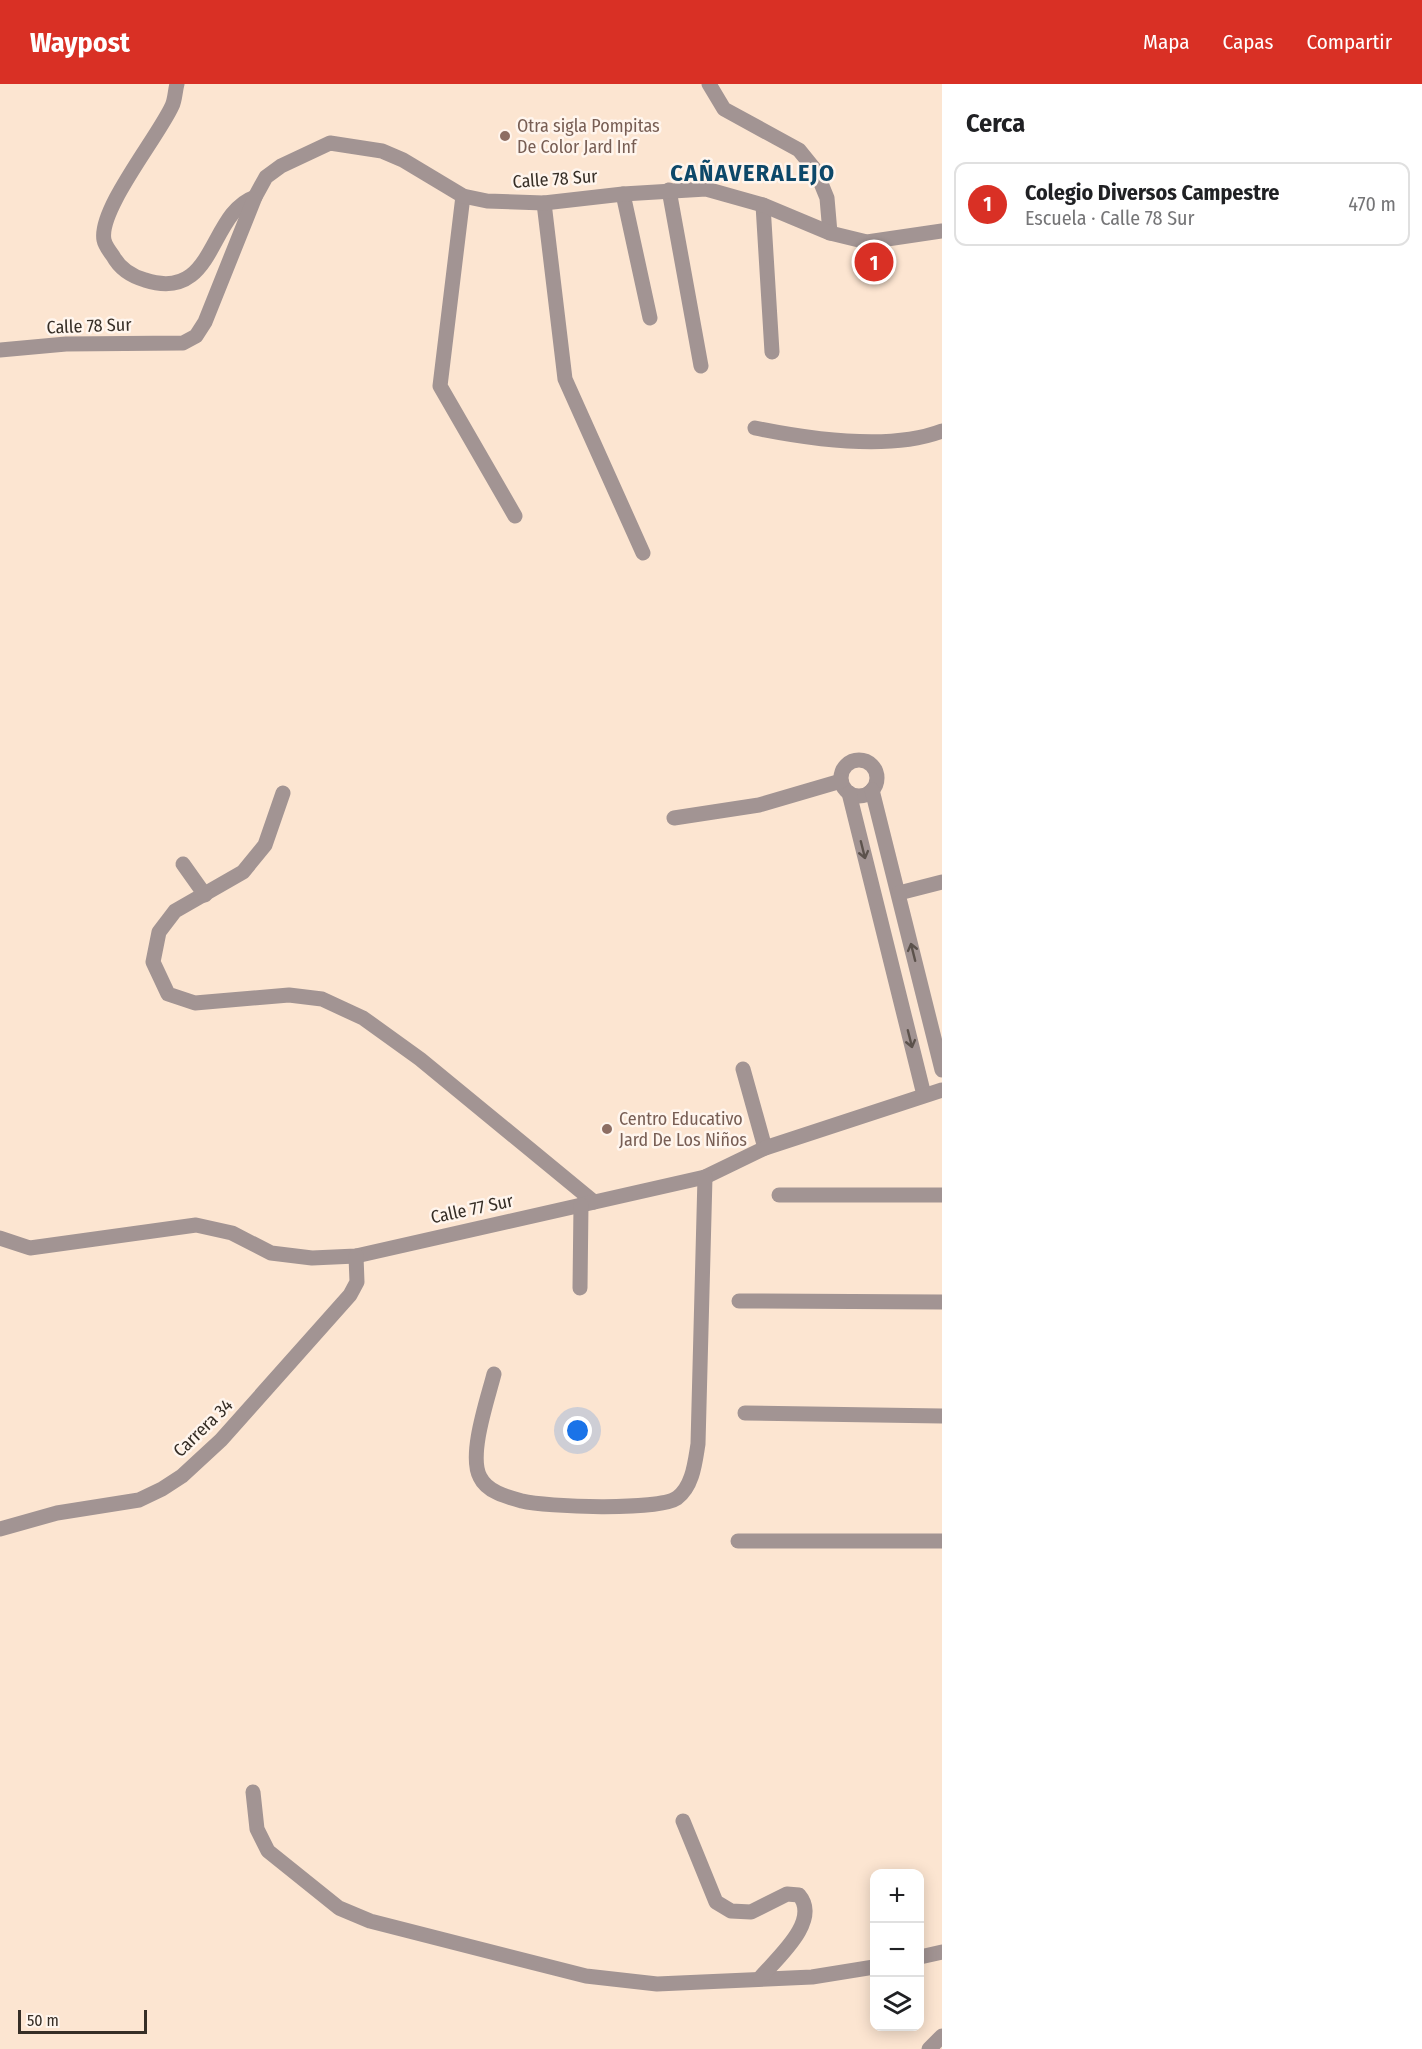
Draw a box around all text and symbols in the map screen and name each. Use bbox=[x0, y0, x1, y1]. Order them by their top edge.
text: Waypost bbox=[30, 26, 130, 59]
text: Mapa bbox=[1143, 29, 1190, 55]
text: Capas bbox=[1223, 29, 1273, 55]
text: Compartir bbox=[1306, 29, 1392, 55]
text: Cerca bbox=[966, 108, 1025, 139]
place label: Otra sigla Pompitas De Color Jard Inf bbox=[517, 115, 660, 158]
marker: Otra sigla Pompitas De Color Jard Inf bbox=[498, 129, 512, 143]
district label: CAÑAVERALEJO bbox=[670, 159, 836, 187]
street label: Calle 78 Sur bbox=[512, 165, 599, 193]
text: Colegio Diversos Campestre bbox=[1025, 179, 1279, 206]
text: 1 bbox=[983, 192, 992, 216]
text: 470 m bbox=[1348, 192, 1396, 216]
text: Escuela · Calle 78 Sur bbox=[1025, 206, 1195, 230]
pin: 1 bbox=[854, 240, 894, 285]
street label: Calle 78 Sur bbox=[46, 313, 133, 338]
one-way arrow bbox=[857, 840, 869, 859]
one-way arrow bbox=[907, 942, 919, 961]
one-way arrow bbox=[905, 1029, 917, 1048]
place label: Centro Educativo Jard De Los Niños bbox=[619, 1108, 747, 1151]
marker: Centro Educativo Jard De Los Niños bbox=[600, 1122, 614, 1136]
street label: Calle 77 Sur bbox=[429, 1189, 516, 1228]
street label: Carrera 34 bbox=[169, 1394, 238, 1462]
your location bbox=[563, 1416, 592, 1445]
map controls bbox=[870, 1869, 924, 2031]
button: + bbox=[870, 1869, 924, 1923]
button: − bbox=[870, 1923, 924, 1977]
button: layers bbox=[870, 1977, 924, 2031]
scale bar bbox=[18, 2007, 147, 2034]
text: 50 m bbox=[27, 2011, 59, 2030]

